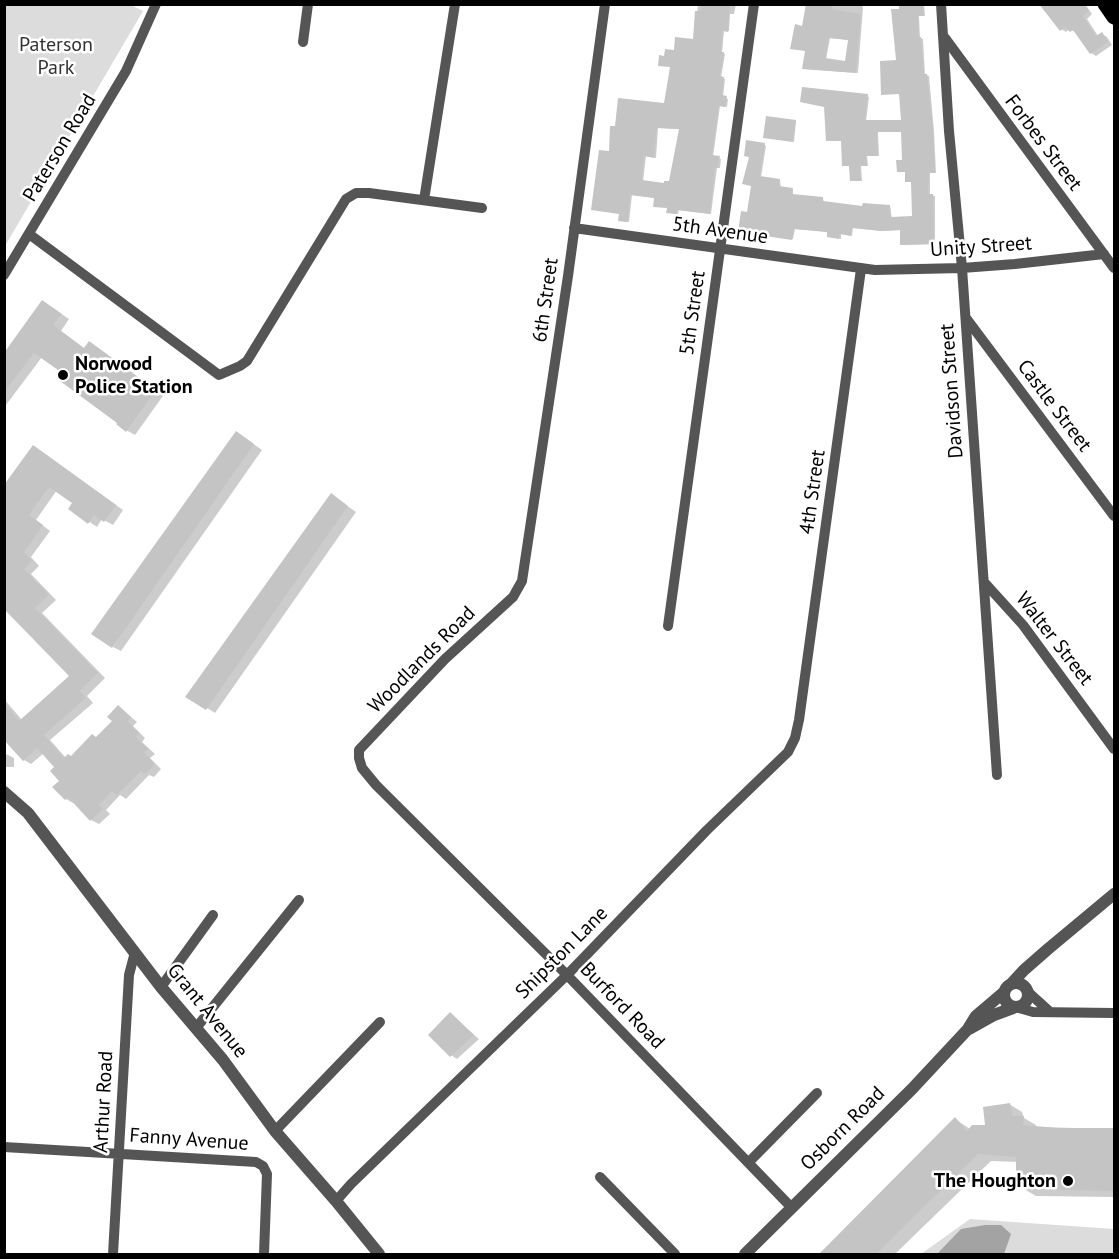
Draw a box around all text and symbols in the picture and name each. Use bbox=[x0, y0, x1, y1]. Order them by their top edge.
park label: Paterson Park bbox=[19, 33, 93, 80]
street label: Paterson Road bbox=[18, 90, 102, 206]
street label: Forbes Street bbox=[999, 90, 1087, 196]
street label: 5th Avenue bbox=[671, 212, 769, 250]
street label: Unity Street bbox=[929, 231, 1033, 263]
street label: 6th Street bbox=[528, 256, 564, 344]
street label: 5th Street bbox=[675, 269, 711, 357]
street label: Davidson Street bbox=[935, 323, 969, 459]
place label: Norwood Police Station bbox=[75, 352, 193, 399]
street label: Castle Street bbox=[1012, 355, 1096, 457]
marker: Norwood Police Station bbox=[56, 368, 70, 382]
street label: 4th Street bbox=[795, 448, 831, 536]
street label: Walter Street bbox=[1010, 588, 1098, 690]
street label: Woodlands Road bbox=[363, 601, 481, 719]
street label: Shipston Lane bbox=[511, 902, 613, 1004]
street label: Burford Road bbox=[575, 958, 669, 1054]
street label: Grant Avenue bbox=[162, 959, 252, 1063]
street label: Arthur Road bbox=[89, 1050, 119, 1154]
street label: Osborn Road bbox=[796, 1082, 890, 1176]
street label: Fanny Avenue bbox=[129, 1124, 249, 1156]
place label: The Houghton bbox=[934, 1169, 1056, 1193]
marker: The Houghton bbox=[1061, 1174, 1075, 1188]

